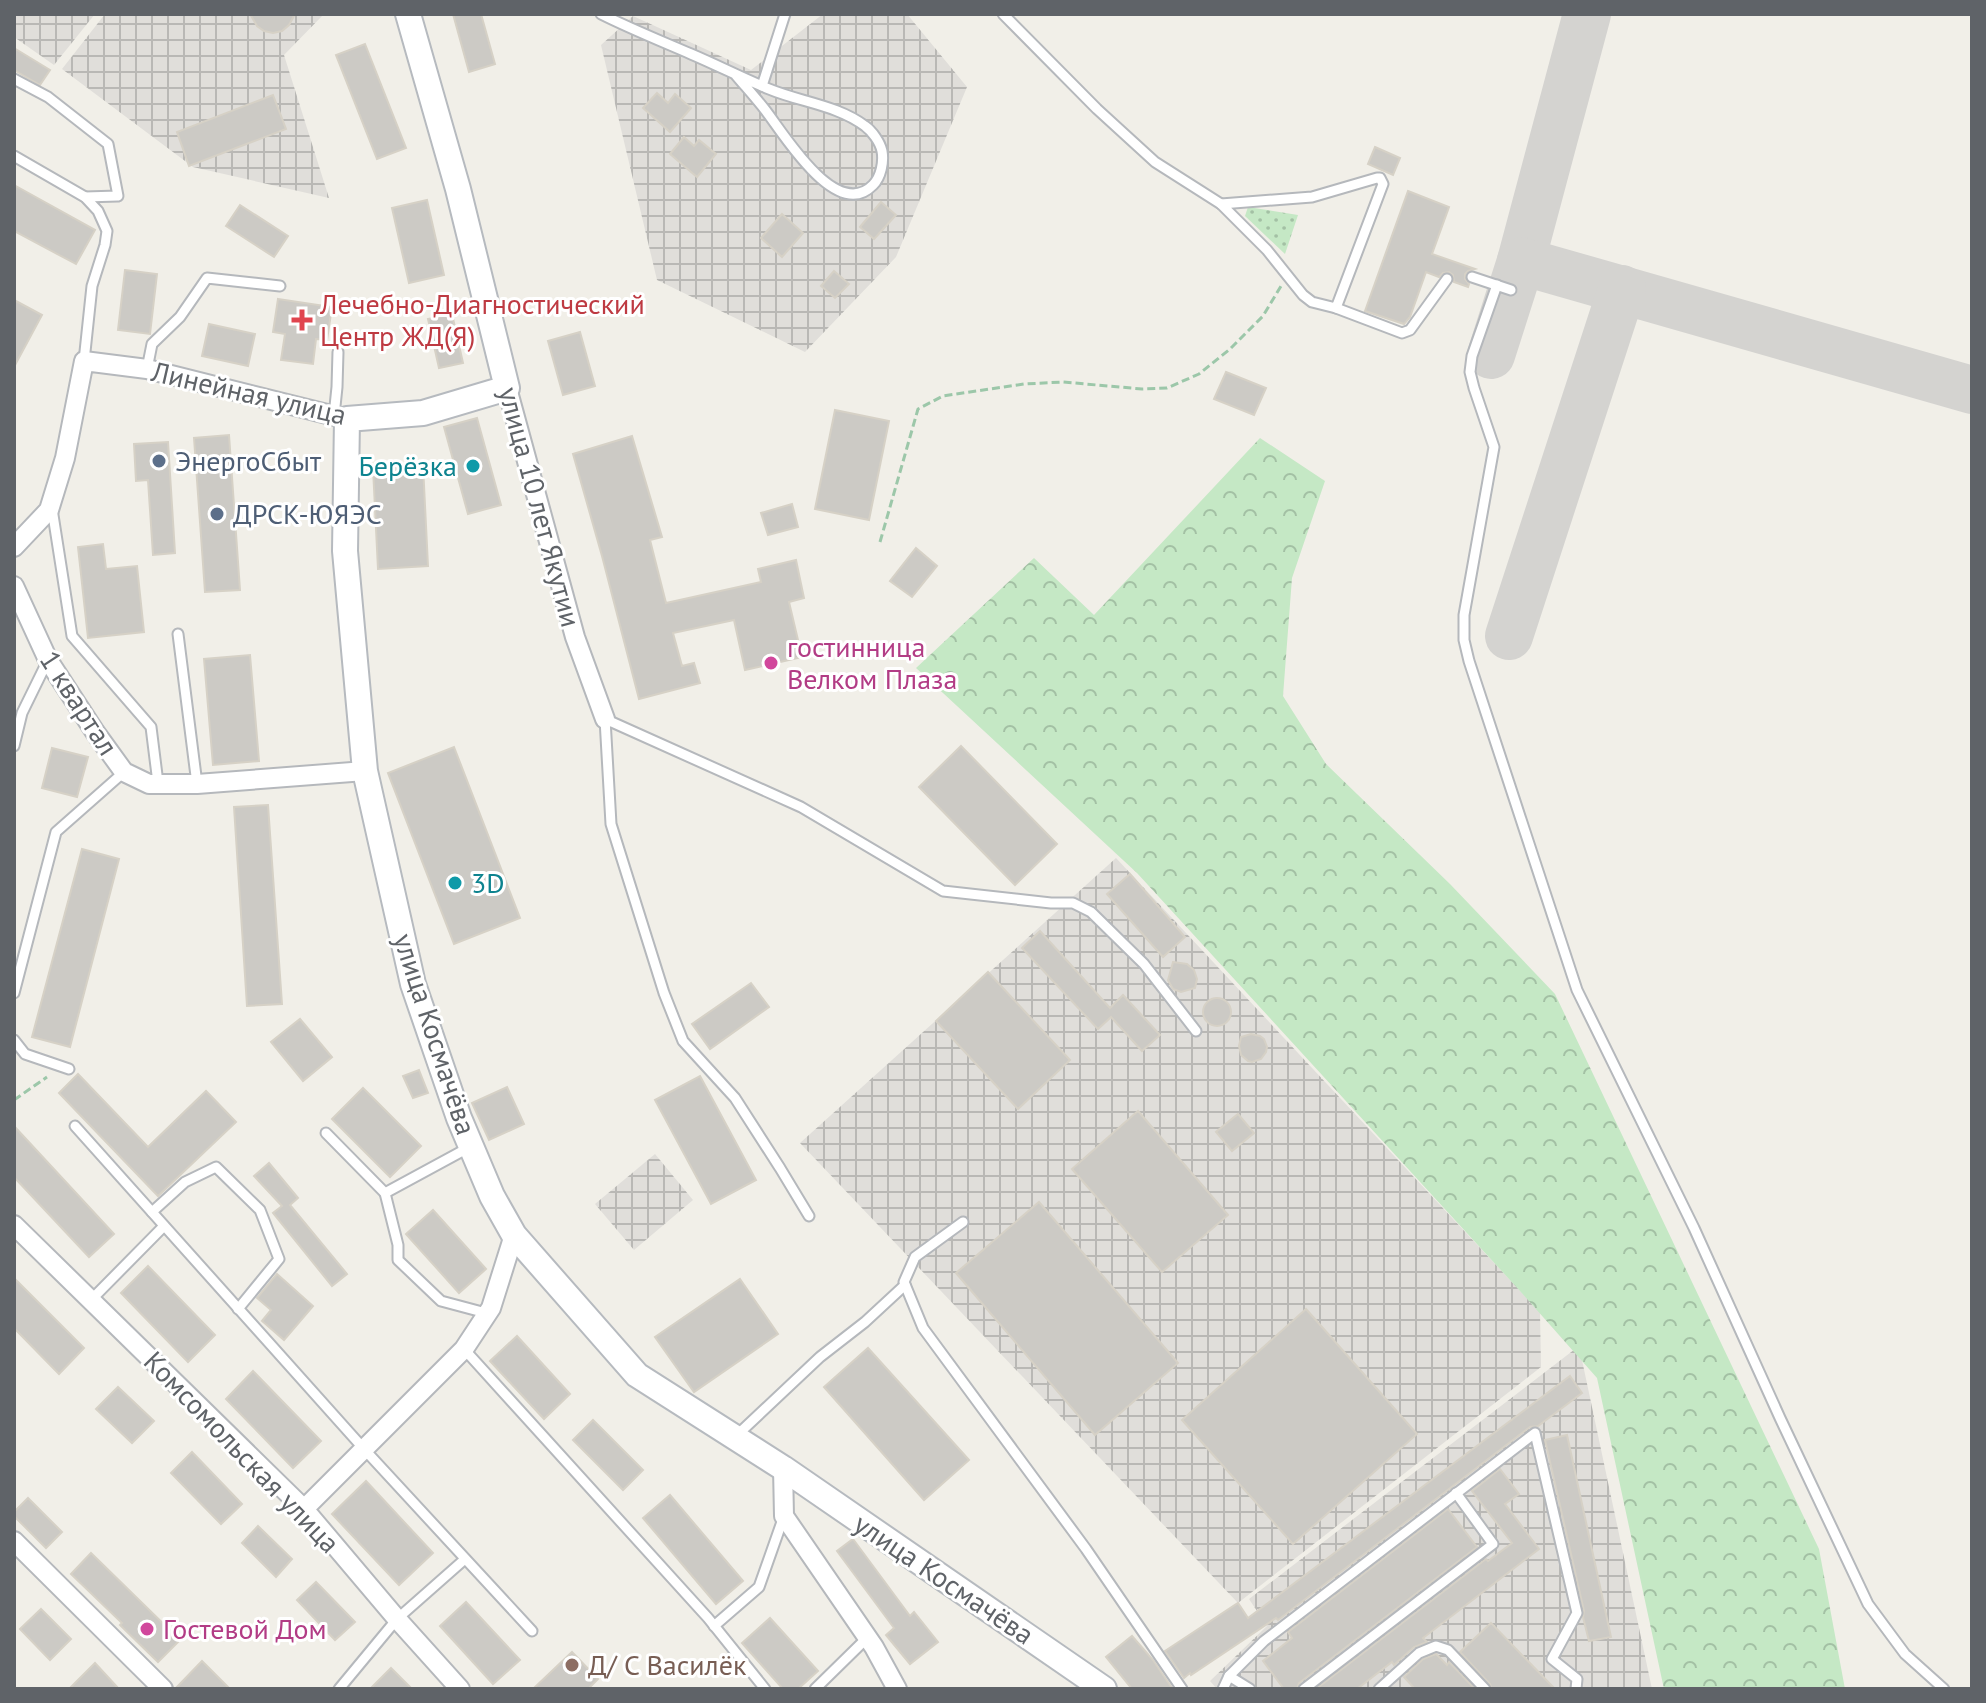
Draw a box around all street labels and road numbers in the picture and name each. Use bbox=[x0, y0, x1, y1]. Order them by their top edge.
street label: Линейная улица bbox=[147, 352, 350, 433]
street label: улица 10 лет Якутии bbox=[491, 383, 590, 631]
street label: 1 квартал bbox=[32, 643, 127, 762]
street label: улица Космачёва bbox=[386, 929, 485, 1139]
street label: Комсомольская улица bbox=[136, 1343, 348, 1561]
street label: улица Космачёва bbox=[847, 1505, 1041, 1652]

